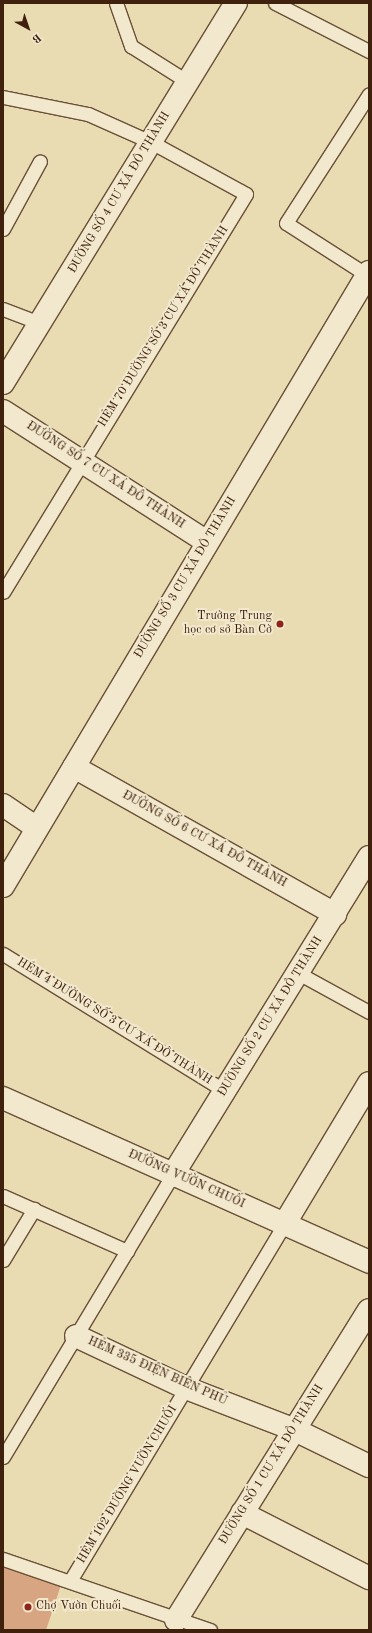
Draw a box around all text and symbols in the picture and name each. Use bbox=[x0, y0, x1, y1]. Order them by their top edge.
north arrow bbox=[8, 8, 48, 48]
text: B bbox=[30, 31, 43, 44]
street label: ÐƯỜNG SỐ 4 CƯ XÁ ĐÔ THÀNH bbox=[66, 110, 174, 276]
street label: HẺM 70 ÐƯỜNG SỐ 3 CƯ XÁ ĐÔ THÀNH bbox=[96, 224, 232, 430]
street label: ĐƯỜNG SỐ 7 CƯ XÁ ĐÔ THÀNH bbox=[23, 419, 187, 533]
street label: ÐƯỜNG SỐ 3 CƯ XÁ ĐÔ THÀNH bbox=[132, 495, 240, 661]
place label: Trường Trung học cơ sở Bàn Cờ bbox=[184, 610, 272, 638]
marker: Trường Trung học cơ sở Bàn Cờ bbox=[275, 619, 285, 629]
street label: ĐƯỜNG SỐ 6 CƯ XÁ ĐÔ THÀNH bbox=[119, 789, 289, 891]
street label: ÐƯỜNG SỐ 2 CƯ XÁ ĐÔ THÀNH bbox=[216, 934, 326, 1100]
street label: HẺM 4 ÐƯỜNG SỐ 3 CƯ XÁ ĐÔ THÀNH bbox=[14, 956, 214, 1088]
street label: ĐƯỜNG VƯỜN CHUỐI bbox=[125, 1148, 247, 1212]
street label: HẺM 335 ĐIỆN BIÊN PHỦ bbox=[85, 1335, 229, 1409]
street label: ÐƯỜNG SỐ 1 CƯ XÁ ĐÔ THÀNH bbox=[217, 1382, 327, 1548]
street label: HẺM 102 ĐƯỜNG VƯỜN CHUỐI bbox=[75, 1403, 181, 1567]
place label: Chợ Vườn Chuối bbox=[36, 1600, 121, 1614]
marker: Chợ Vườn Chuối bbox=[23, 1602, 33, 1612]

